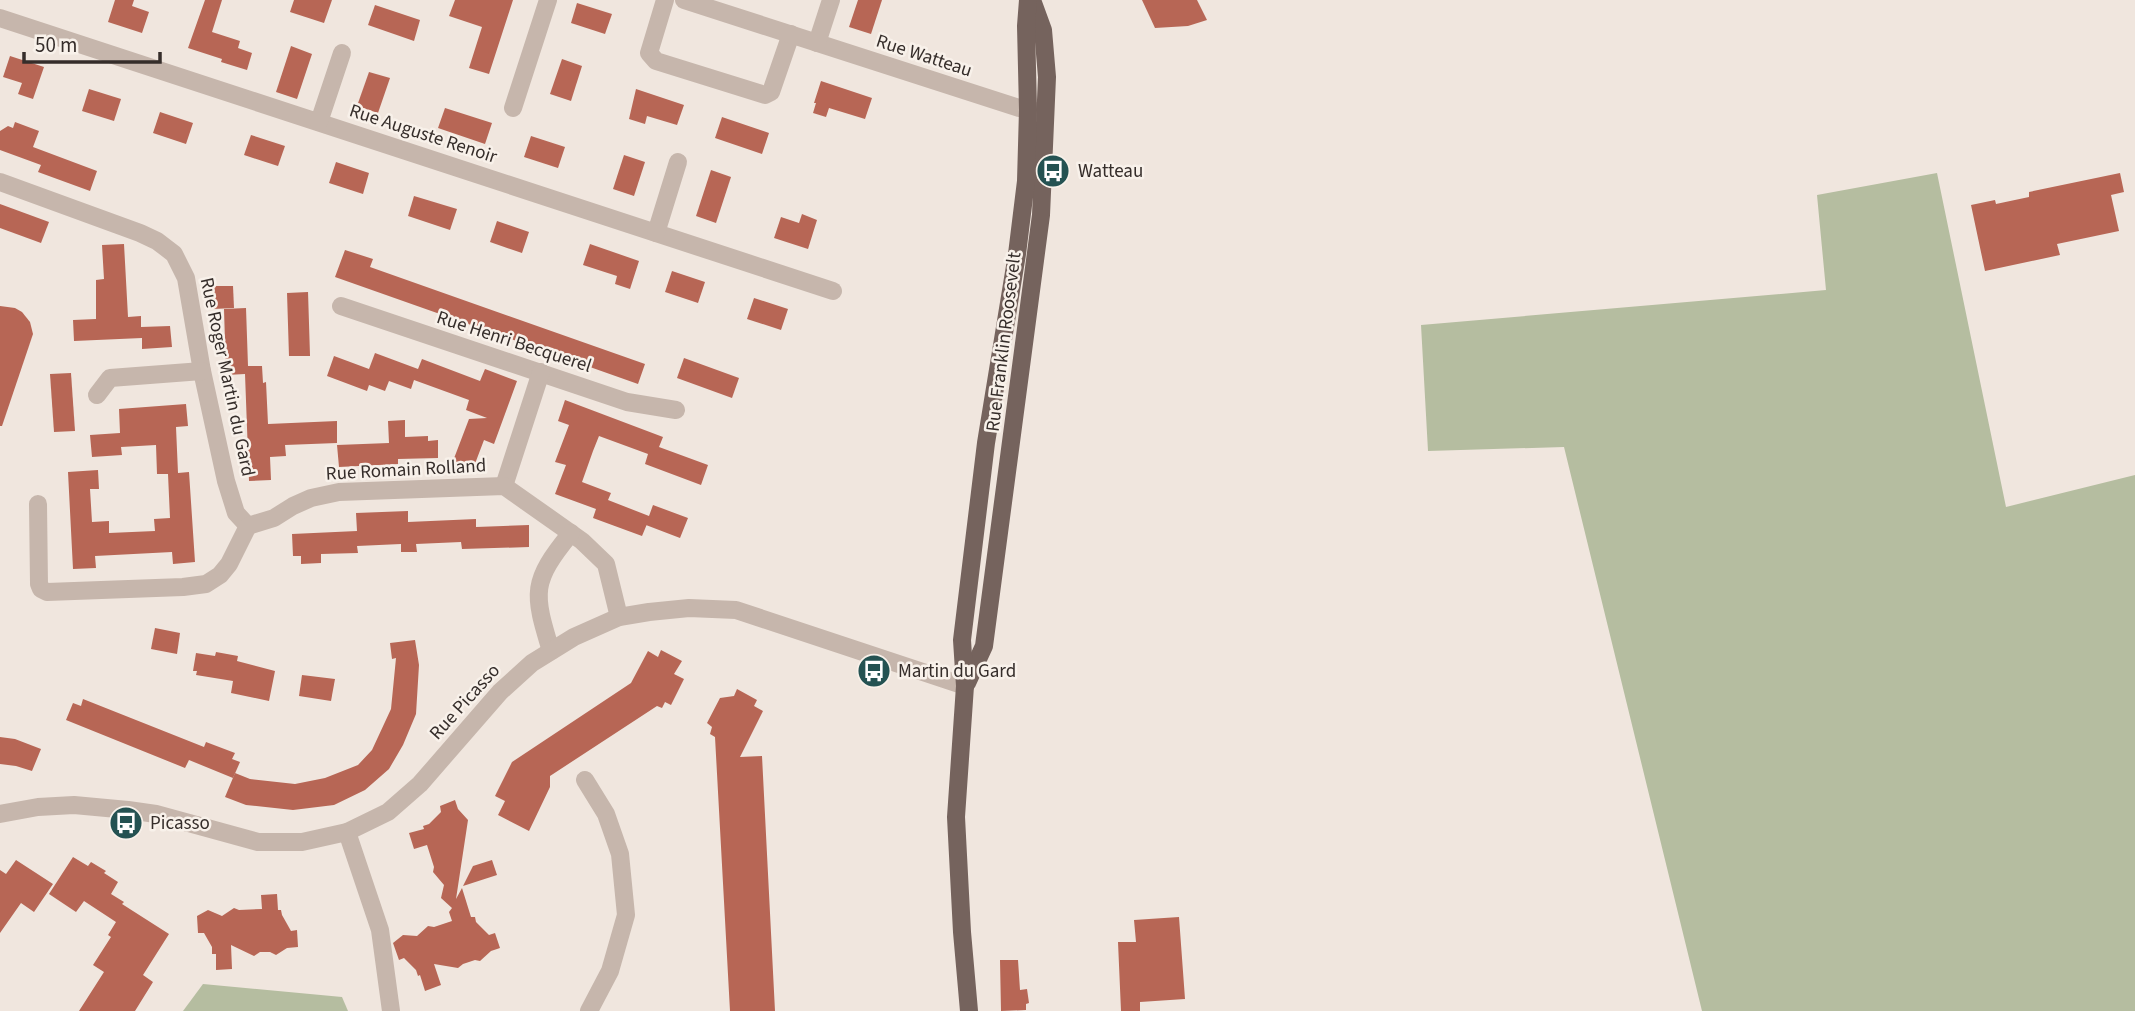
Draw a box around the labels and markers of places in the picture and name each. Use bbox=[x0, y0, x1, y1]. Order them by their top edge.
bus stop icon: Watteau bbox=[1034, 152, 1072, 190]
place label: Watteau bbox=[1078, 158, 1143, 185]
bus stop icon: Martin du Gard bbox=[855, 652, 893, 690]
place label: Martin du Gard bbox=[898, 658, 1016, 685]
bus stop icon: Picasso bbox=[107, 804, 145, 842]
place label: Picasso bbox=[150, 810, 210, 837]

